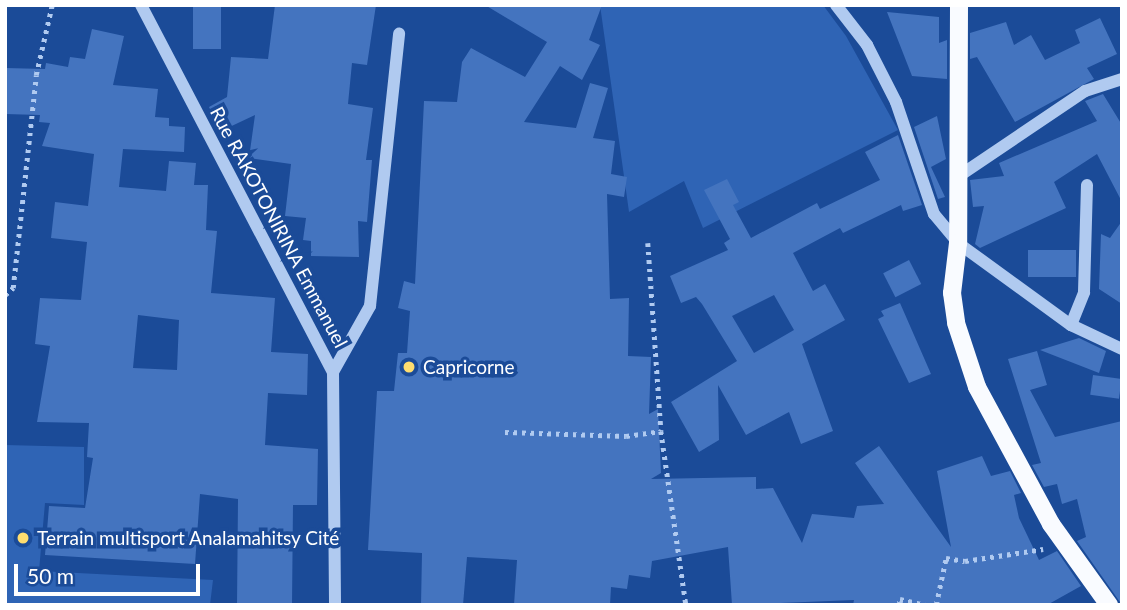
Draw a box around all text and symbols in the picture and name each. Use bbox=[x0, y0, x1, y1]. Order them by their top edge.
street label: Rue RAKOTONIRINA Emmanuel bbox=[205, 102, 353, 352]
place label: Capricorne bbox=[423, 356, 514, 378]
marker: Capricorne bbox=[401, 359, 417, 375]
place label: Terrain multisport Analamahitsy Cité bbox=[37, 527, 340, 549]
marker: Terrain multisport Analamahitsy Cité bbox=[15, 530, 31, 546]
scale bar bbox=[18, 550, 203, 594]
text: 50 m bbox=[27, 563, 74, 588]

